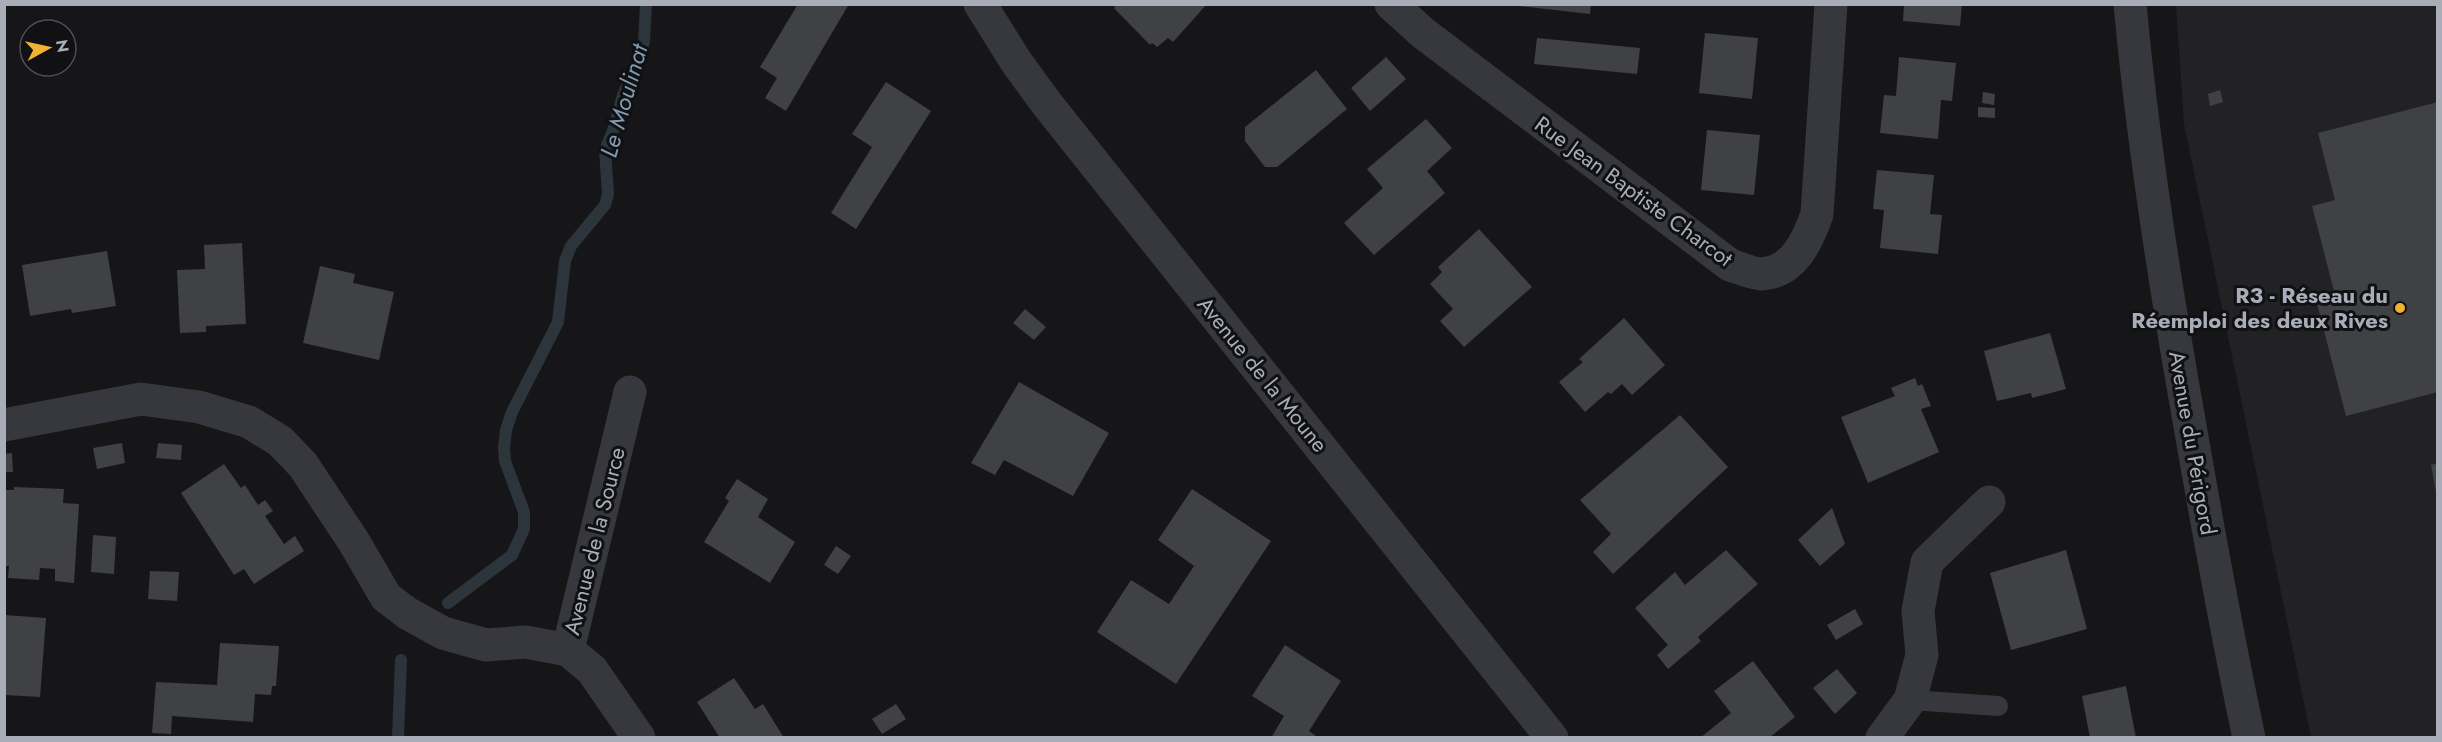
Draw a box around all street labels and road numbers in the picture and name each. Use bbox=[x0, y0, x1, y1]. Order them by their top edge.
street label: Rue Jean Baptiste Charcot bbox=[1528, 108, 1740, 274]
street label: Avenue de la Moune bbox=[1190, 289, 1336, 459]
street label: Avenue du Périgord bbox=[2161, 348, 2225, 538]
street label: Avenue de la Source bbox=[555, 444, 633, 638]

